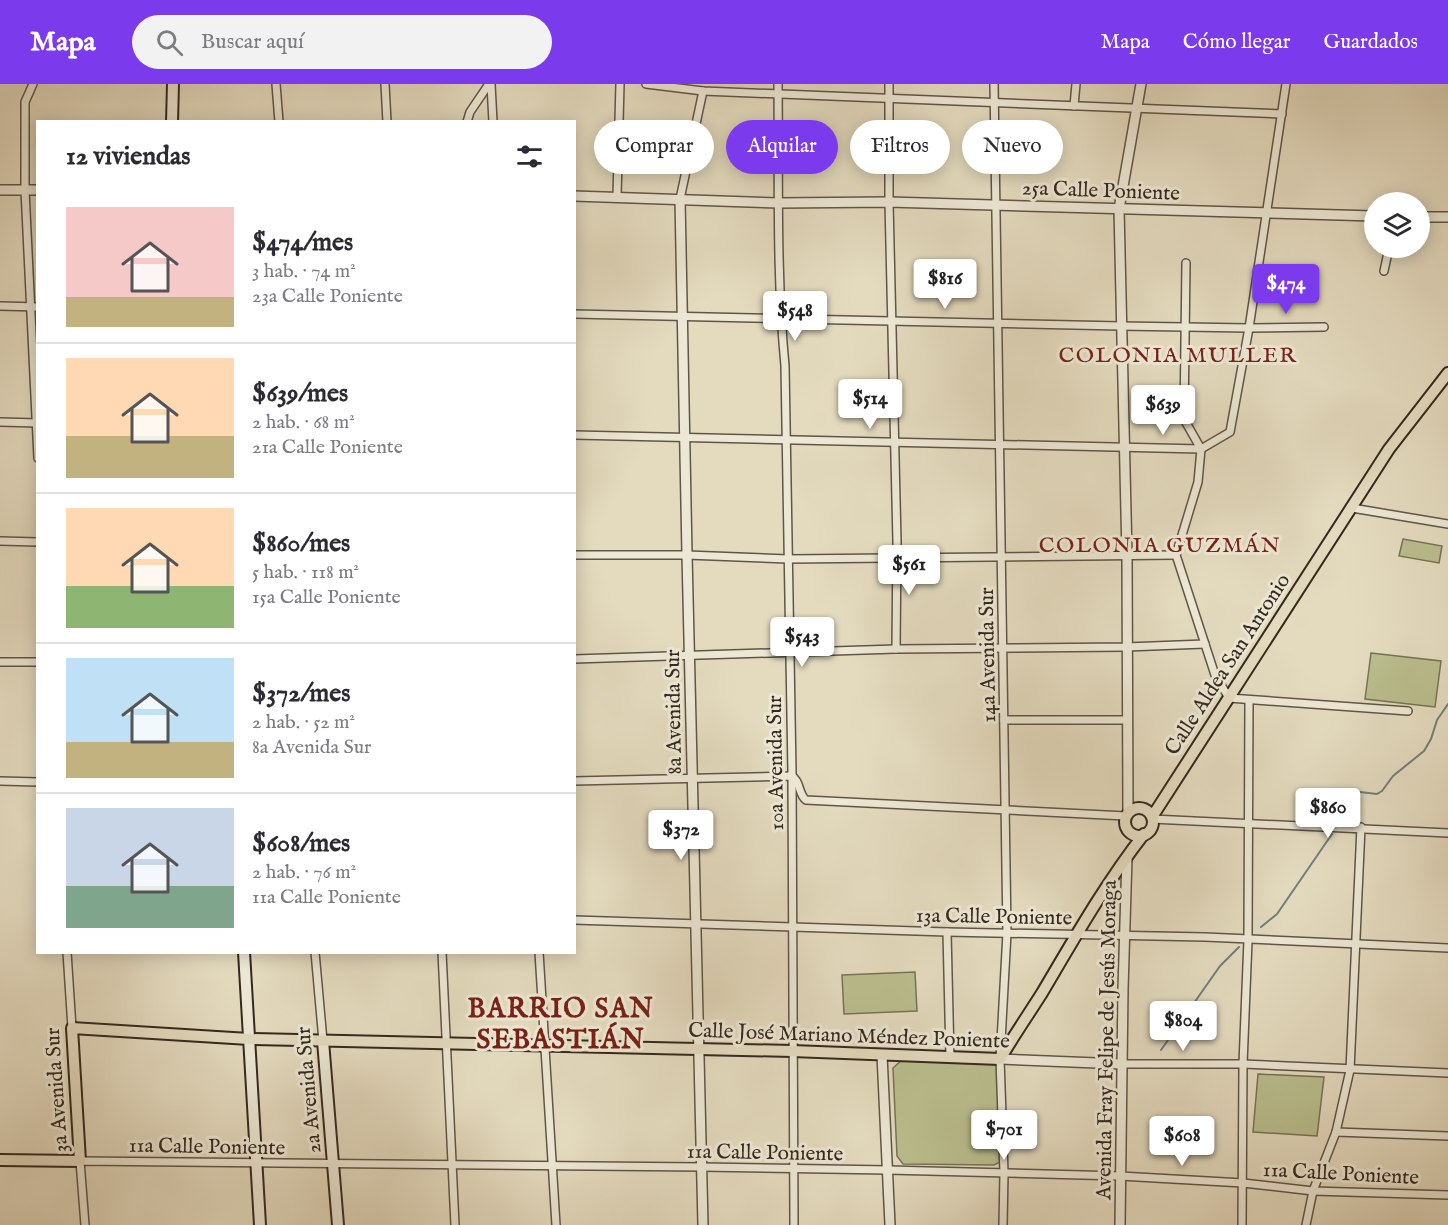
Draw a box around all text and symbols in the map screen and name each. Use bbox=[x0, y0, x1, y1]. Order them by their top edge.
search box bbox=[132, 15, 552, 69]
text: Mapa bbox=[30, 25, 96, 60]
icon: search bbox=[153, 26, 186, 59]
text: Buscar aquí bbox=[201, 28, 304, 56]
text: Mapa bbox=[1101, 29, 1150, 56]
text: Cómo llegar bbox=[1183, 29, 1290, 56]
text: Guardados bbox=[1323, 29, 1418, 56]
chip: Comprar bbox=[594, 120, 714, 174]
chip: Alquilar bbox=[726, 120, 838, 174]
chip: Filtros bbox=[850, 120, 950, 174]
chip: Nuevo bbox=[962, 120, 1063, 174]
text: 12 viviendas bbox=[66, 140, 190, 173]
icon: filters bbox=[513, 140, 546, 173]
street label: 25a Calle Poniente bbox=[1021, 175, 1181, 208]
map controls bbox=[1364, 192, 1430, 258]
button: layers bbox=[1364, 192, 1430, 258]
text: $474/mes bbox=[252, 226, 353, 259]
icon: home bbox=[114, 231, 186, 303]
text: 3 hab. · 74 m² bbox=[252, 259, 356, 284]
pin: $816 bbox=[909, 259, 981, 310]
pin: $474 bbox=[1250, 264, 1322, 315]
text: $816 bbox=[928, 266, 962, 291]
text: $474 bbox=[1266, 271, 1306, 296]
text: 23a Calle Poniente bbox=[252, 284, 403, 309]
pin: $548 bbox=[759, 291, 831, 342]
text: $548 bbox=[777, 298, 813, 323]
district label: COLONIA MULLER bbox=[1059, 342, 1297, 370]
text: $639/mes bbox=[252, 377, 348, 410]
pin: $514 bbox=[834, 379, 906, 430]
icon: home bbox=[114, 382, 186, 454]
pin: $639 bbox=[1127, 385, 1199, 436]
text: $514 bbox=[852, 386, 888, 411]
text: $639 bbox=[1145, 392, 1181, 417]
text: 2 hab. · 68 m² bbox=[252, 410, 355, 435]
text: 21a Calle Poniente bbox=[252, 435, 403, 460]
text: $860/mes bbox=[252, 527, 350, 560]
icon: home bbox=[114, 532, 186, 604]
district label: COLONIA GUZMÁN bbox=[1039, 532, 1281, 560]
pin: $561 bbox=[873, 545, 945, 596]
text: $561 bbox=[892, 552, 926, 577]
text: 5 hab. · 118 m² bbox=[252, 560, 359, 585]
street label: Calle Aldea San Antonio bbox=[1159, 569, 1297, 761]
text: 15a Calle Poniente bbox=[252, 585, 401, 610]
street label: 14a Avenida Sur bbox=[974, 587, 1003, 723]
pin: $543 bbox=[766, 617, 838, 668]
text: $543 bbox=[784, 624, 820, 649]
street label: 8a Avenida Sur bbox=[660, 649, 689, 775]
text: $372/mes bbox=[252, 677, 350, 710]
icon: home bbox=[114, 682, 186, 754]
street label: 10a Avenida Sur bbox=[762, 695, 791, 831]
text: 2 hab. · 52 m² bbox=[252, 710, 355, 735]
text: 8a Avenida Sur bbox=[252, 735, 371, 760]
pin: $860 bbox=[1292, 788, 1364, 839]
text: $860 bbox=[1309, 795, 1347, 820]
pin: $372 bbox=[645, 810, 717, 861]
text: $372 bbox=[662, 817, 700, 842]
text: $608/mes bbox=[252, 827, 350, 860]
icon: home bbox=[114, 832, 186, 904]
text: 2 hab. · 76 m² bbox=[252, 860, 356, 885]
street label: Avenida Fray Felipe de Jesús Moraga bbox=[1091, 879, 1124, 1201]
text: 11a Calle Poniente bbox=[252, 885, 401, 910]
street label: 13a Calle Poniente bbox=[916, 903, 1073, 932]
district label: BARRIO SAN SEBASTIÁN bbox=[468, 993, 654, 1058]
pin: $804 bbox=[1147, 1001, 1219, 1052]
text: $804 bbox=[1164, 1008, 1202, 1033]
street label: Calle José Mariano Méndez Poniente bbox=[688, 1017, 1011, 1056]
street label: 2a Avenida Sur bbox=[290, 1025, 328, 1154]
street label: 3a Avenida Sur bbox=[40, 1026, 75, 1153]
pin: $701 bbox=[968, 1110, 1040, 1161]
pin: $608 bbox=[1146, 1116, 1218, 1167]
text: $701 bbox=[985, 1117, 1023, 1142]
text: $608 bbox=[1163, 1123, 1201, 1148]
street label: 11a Calle Poniente bbox=[129, 1133, 286, 1162]
street label: 11a Calle Poniente bbox=[687, 1139, 844, 1168]
street label: 11a Calle Poniente bbox=[1262, 1157, 1420, 1192]

